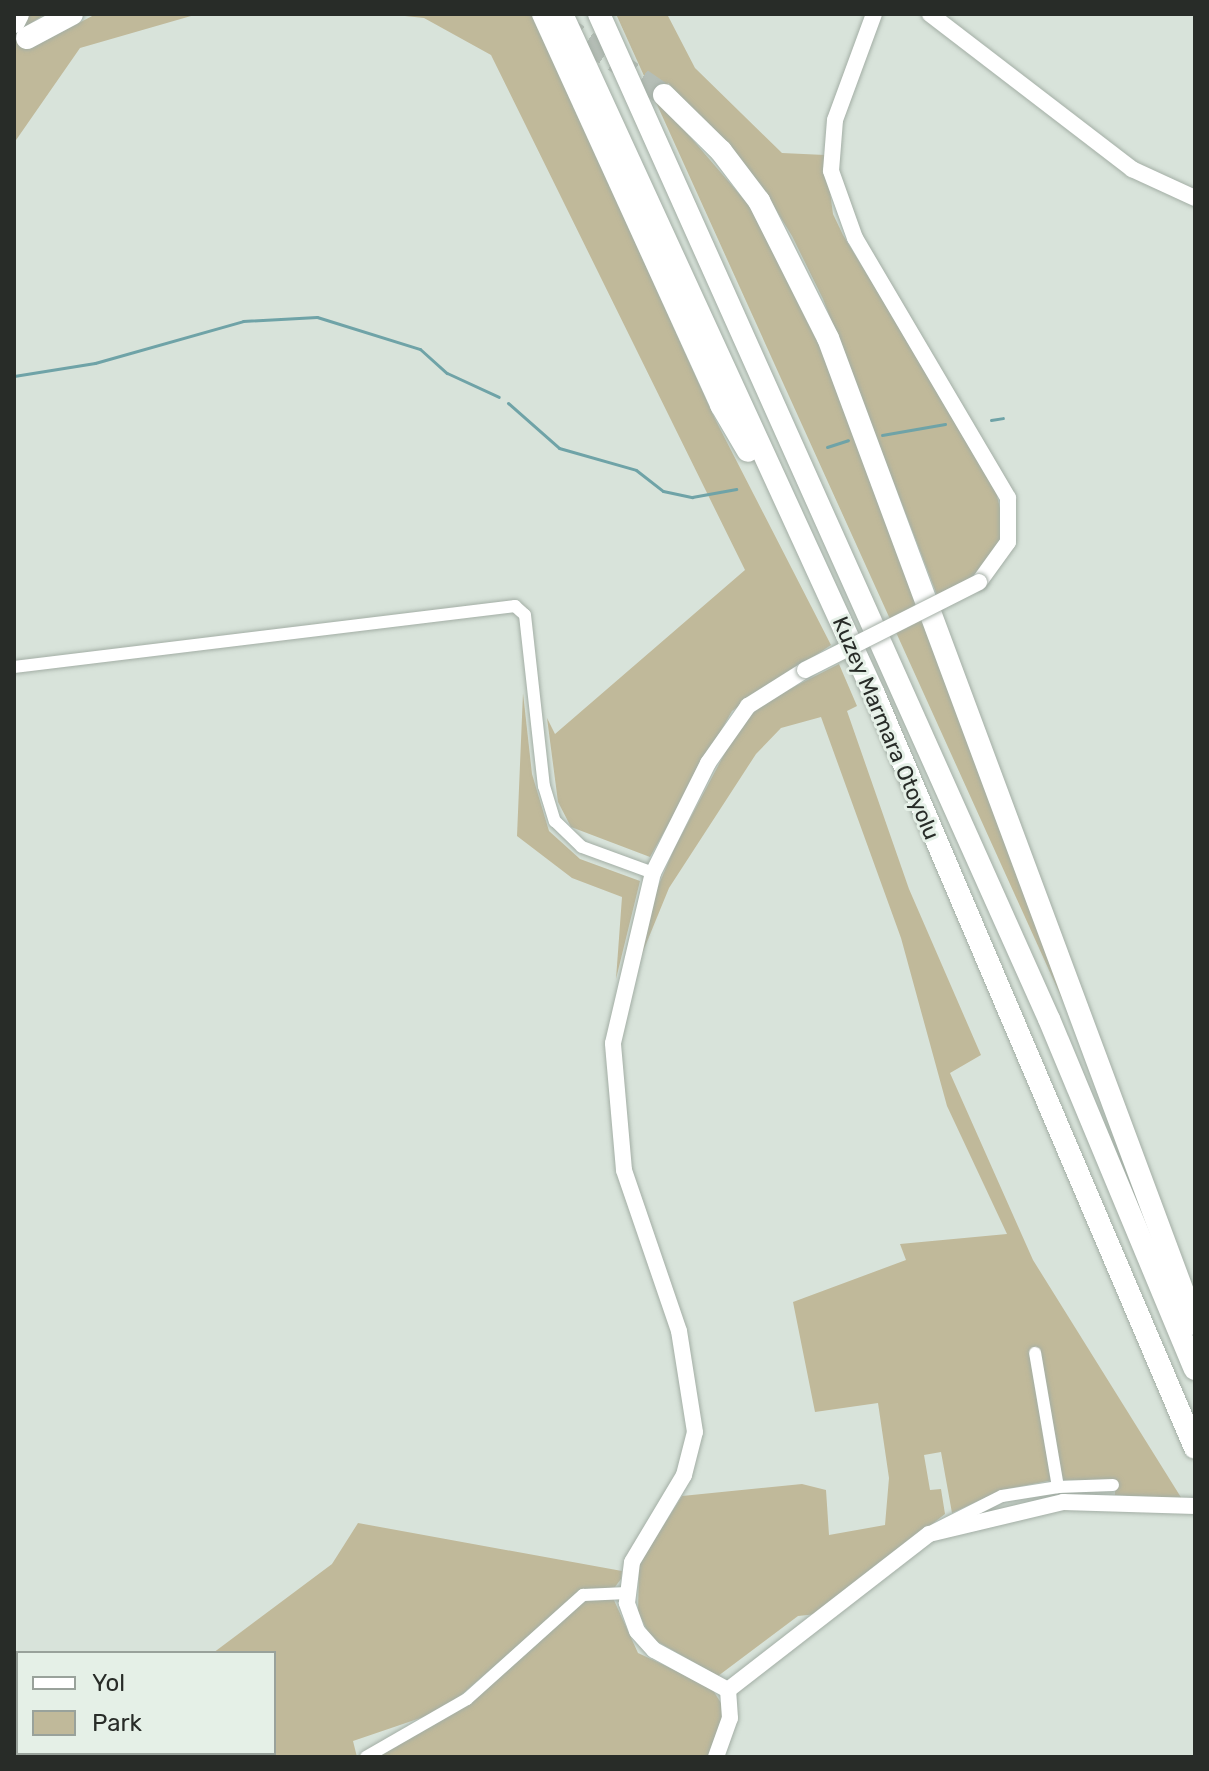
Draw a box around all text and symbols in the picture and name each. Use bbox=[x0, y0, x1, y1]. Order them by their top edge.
street label: Kuzey Marmara Otoyolu bbox=[827, 612, 945, 844]
legend bbox=[16, 1651, 276, 1755]
text: Yol bbox=[92, 1669, 125, 1697]
text: Park bbox=[92, 1709, 142, 1737]

